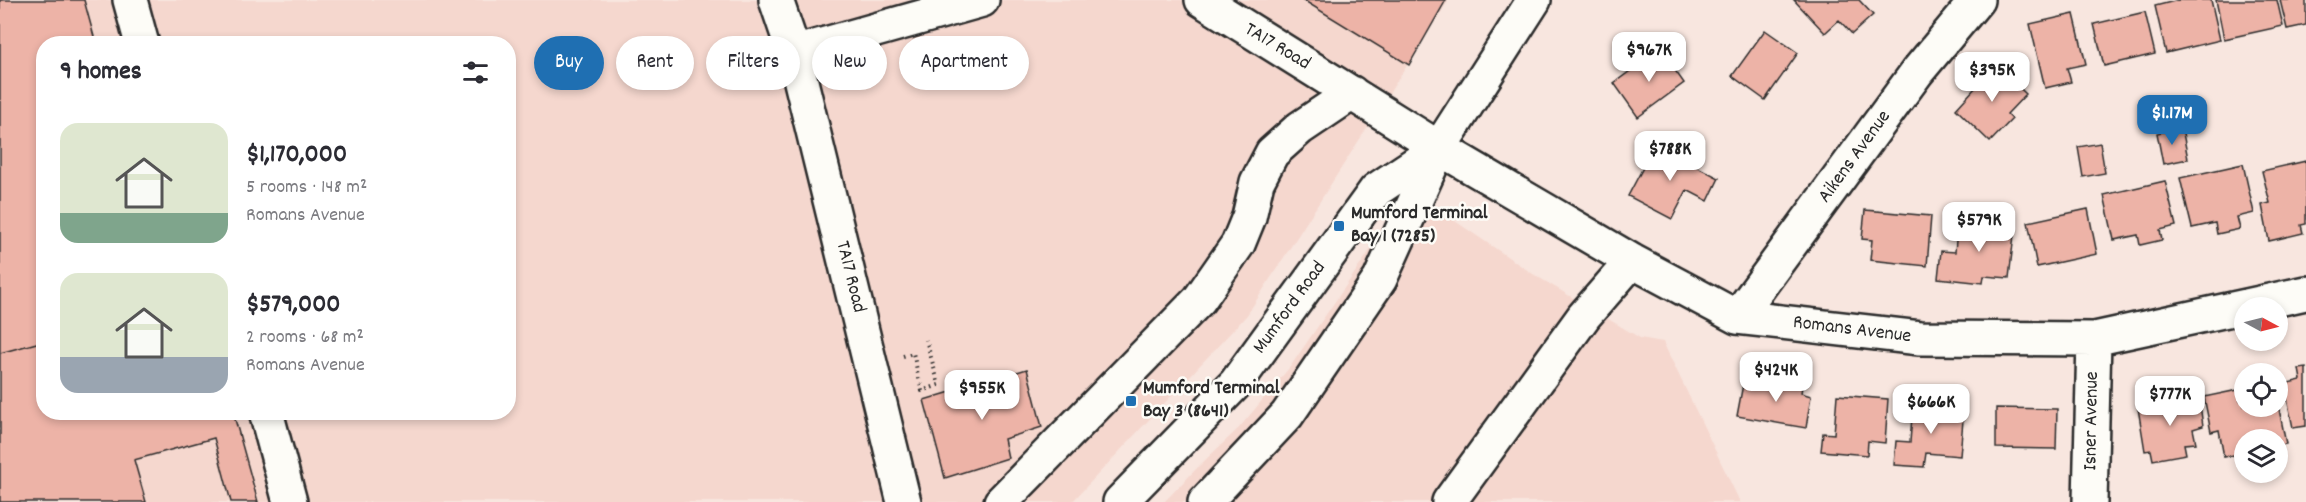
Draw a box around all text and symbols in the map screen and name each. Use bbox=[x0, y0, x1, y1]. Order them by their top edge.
street label: TA17 Road bbox=[1239, 16, 1315, 78]
pin: $967K bbox=[1607, 32, 1691, 83]
chip: Buy bbox=[534, 36, 604, 90]
chip: Rent bbox=[616, 36, 694, 90]
chip: Filters bbox=[706, 36, 800, 90]
chip: New bbox=[812, 36, 887, 90]
chip: Apartment bbox=[899, 36, 1029, 90]
text: $967K bbox=[1626, 37, 1672, 65]
pin: $395K bbox=[1950, 52, 2034, 103]
text: 9 homes bbox=[60, 54, 142, 91]
icon: filters bbox=[459, 56, 492, 89]
text: $395K bbox=[1969, 57, 2015, 85]
pin: $1.17M bbox=[2123, 95, 2221, 146]
text: $1.17M bbox=[2151, 100, 2193, 128]
street label: Aikens Avenue bbox=[1812, 105, 1898, 209]
pin: $788K bbox=[1628, 131, 1712, 182]
text: $788K bbox=[1648, 136, 1692, 164]
text: $1,170,000 bbox=[246, 137, 347, 174]
icon: home bbox=[108, 147, 180, 219]
text: 5 rooms · 148 m² bbox=[246, 174, 367, 202]
place label: Mumford Terminal Bay 1 (7285) bbox=[1351, 200, 1488, 251]
text: Romans Avenue bbox=[246, 202, 365, 230]
pin: $579K bbox=[1937, 202, 2021, 253]
text: $579K bbox=[1956, 207, 2002, 235]
marker: Mumford Terminal Bay 1 (7285) bbox=[1332, 219, 1346, 233]
street label: TA17 Road bbox=[828, 238, 872, 316]
street label: Mumford Road bbox=[1247, 256, 1333, 360]
text: $579,000 bbox=[246, 287, 341, 324]
icon: home bbox=[108, 297, 180, 369]
north arrow bbox=[2234, 297, 2288, 351]
map controls bbox=[2234, 297, 2288, 483]
street label: Romans Avenue bbox=[1791, 309, 1913, 351]
text: 2 rooms · 68 m² bbox=[246, 324, 364, 352]
text: Romans Avenue bbox=[246, 352, 365, 380]
pin: $424K bbox=[1734, 352, 1818, 403]
text: $424K bbox=[1754, 357, 1798, 385]
button: locate bbox=[2234, 363, 2288, 417]
pin: $955K bbox=[940, 370, 1024, 421]
street label: Isner Avenue bbox=[2077, 371, 2107, 471]
text: $955K bbox=[958, 375, 1006, 403]
place label: Mumford Terminal Bay 3 (8641) bbox=[1143, 375, 1280, 426]
pin: $777K bbox=[2128, 376, 2212, 427]
text: $777K bbox=[2149, 381, 2191, 409]
pin: $666K bbox=[1889, 384, 1973, 435]
text: $666K bbox=[1907, 389, 1955, 417]
marker: Mumford Terminal Bay 3 (8641) bbox=[1124, 394, 1138, 408]
button: layers bbox=[2234, 429, 2288, 483]

